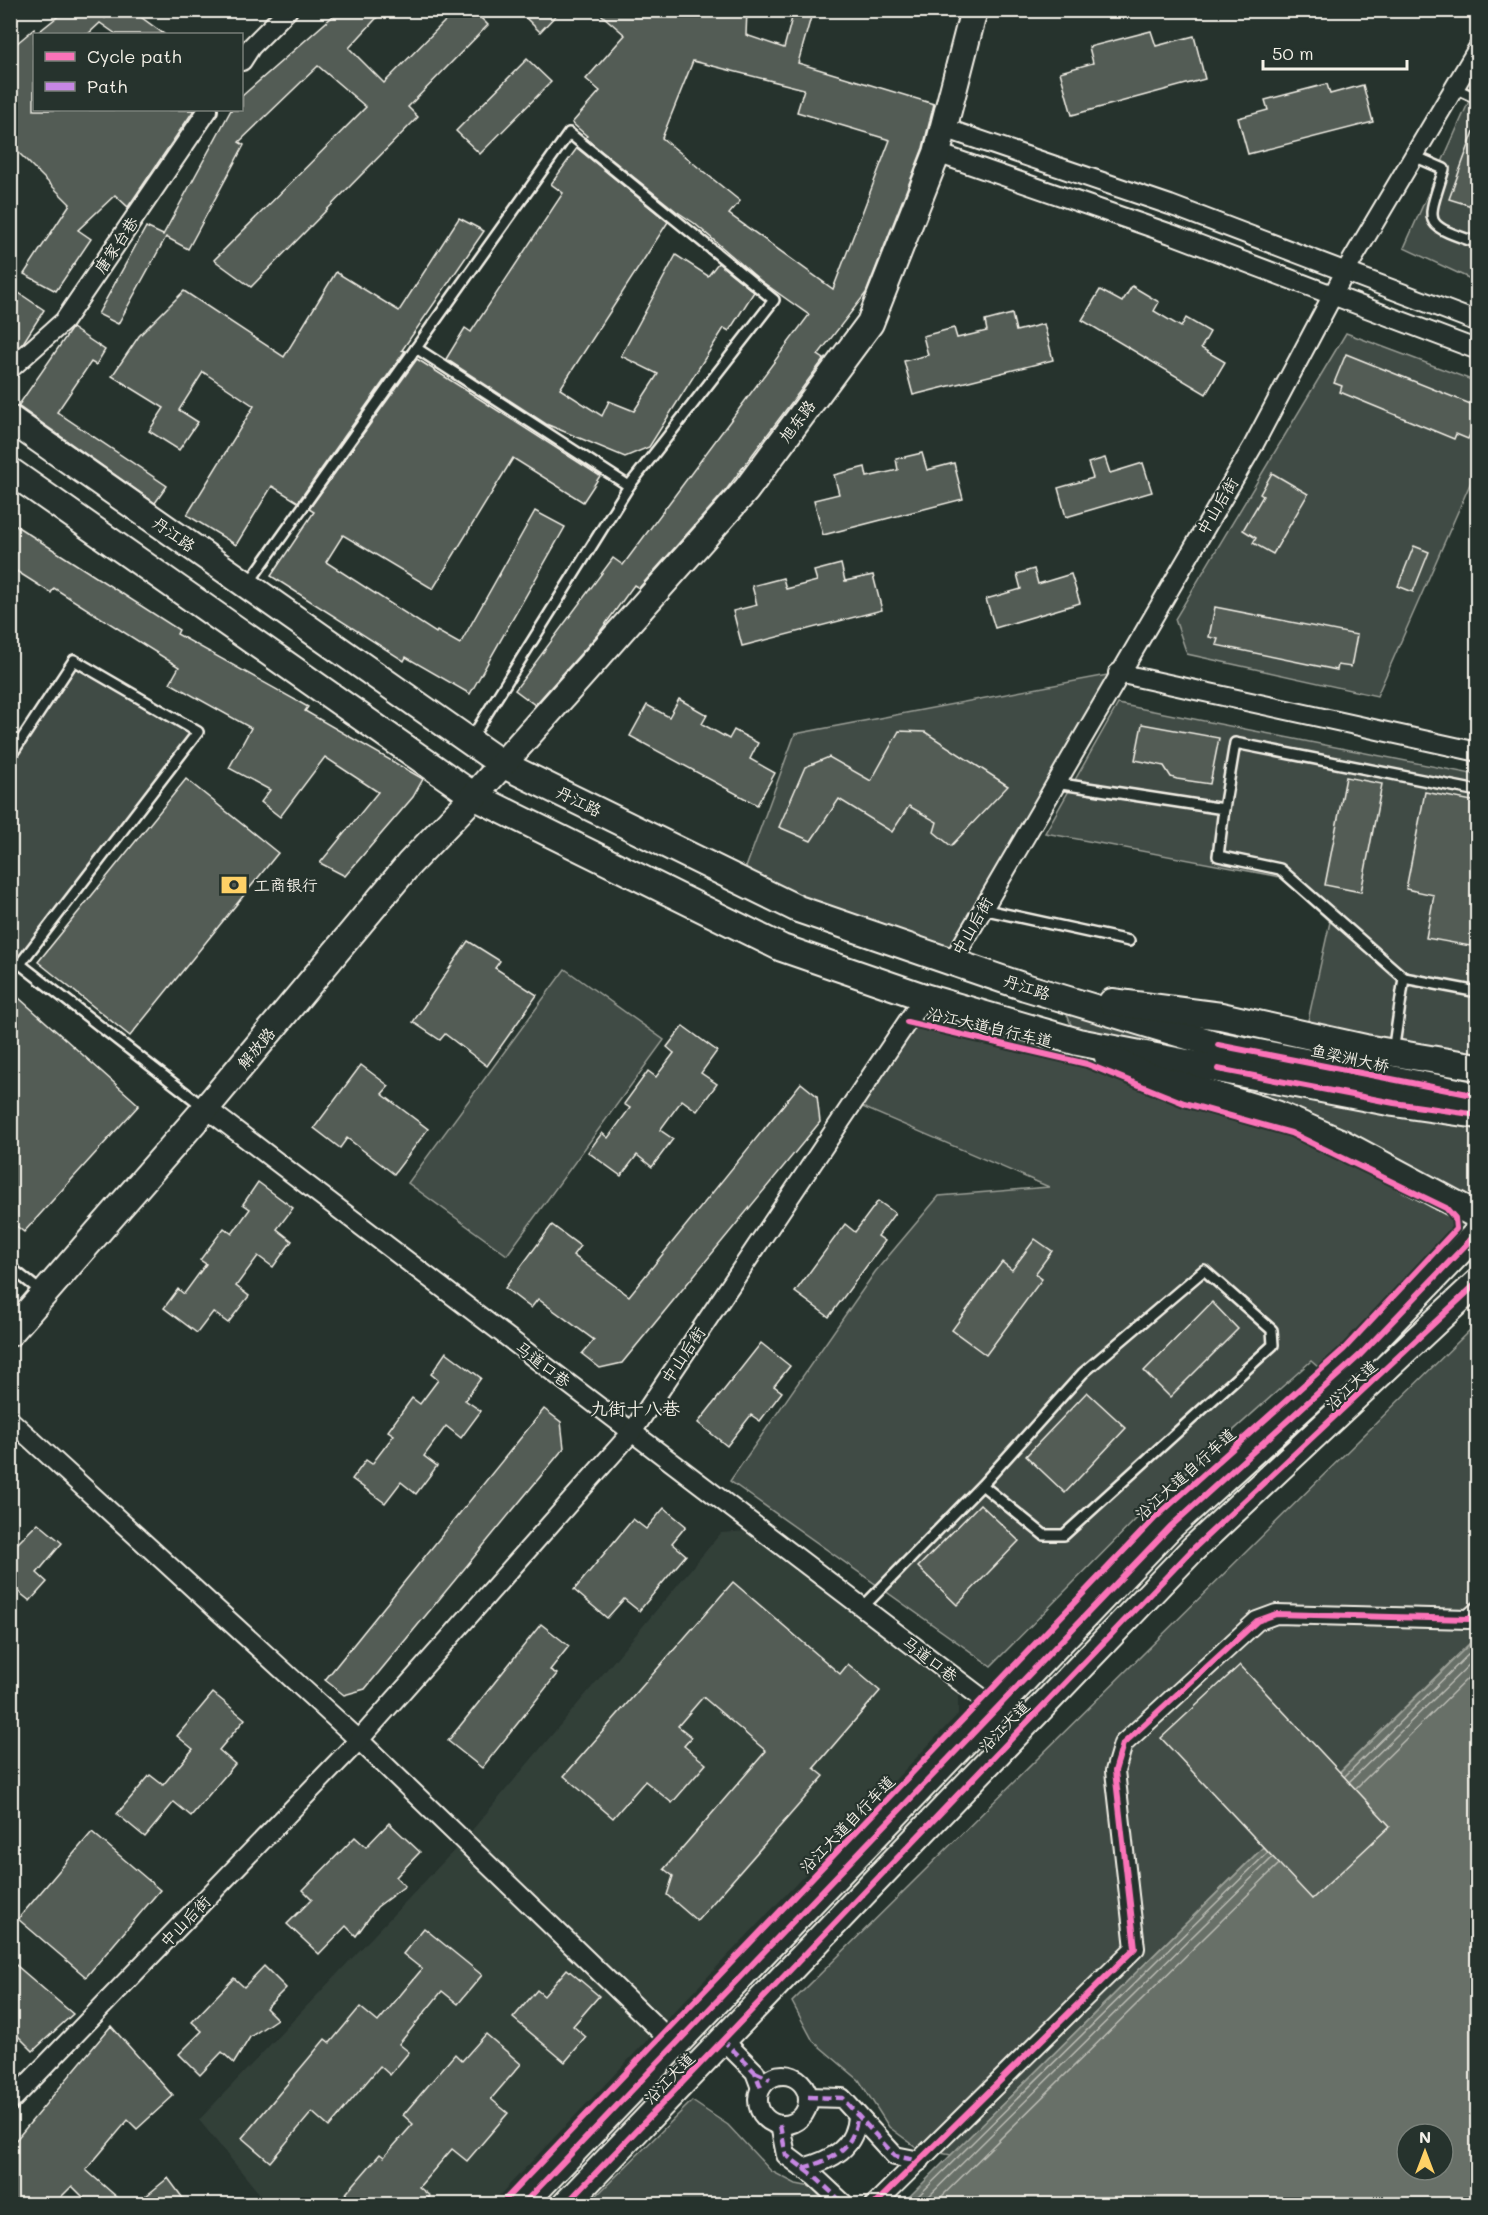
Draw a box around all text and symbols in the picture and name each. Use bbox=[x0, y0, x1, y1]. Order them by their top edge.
legend bbox=[33, 33, 243, 111]
scale bar bbox=[1263, 33, 1407, 71]
text: 50 m bbox=[1272, 41, 1314, 65]
text: Cycle path bbox=[87, 44, 182, 68]
text: Path bbox=[87, 74, 127, 98]
street label: 唐家台巷 bbox=[89, 212, 142, 277]
street label: 旭东路 bbox=[774, 395, 819, 446]
street label: 中山后街 bbox=[1191, 473, 1242, 539]
street label: 丹江路 bbox=[149, 511, 200, 556]
street label: 丹江路 bbox=[553, 781, 605, 821]
bank icon: 工商银行 bbox=[219, 870, 249, 900]
place label: 工商银行 bbox=[254, 874, 318, 895]
street label: 中山后街 bbox=[946, 893, 997, 959]
street label: 丹江路 bbox=[1001, 969, 1053, 1004]
street label: 沿江大道自行车道 bbox=[925, 1002, 1055, 1051]
street label: 解放路 bbox=[232, 1023, 279, 1073]
street label: 鱼梁洲大桥 bbox=[1309, 1039, 1391, 1076]
street label: 中山后街 bbox=[656, 1322, 709, 1387]
street label: 马道口巷 bbox=[511, 1336, 575, 1391]
street label: 沿江大道 bbox=[1320, 1355, 1381, 1414]
district label: 九街十八巷 bbox=[590, 1396, 680, 1420]
street label: 沿江大道自行车道 bbox=[1130, 1423, 1239, 1524]
street label: 马道口巷 bbox=[898, 1631, 962, 1686]
street label: 沿江大道 bbox=[974, 1695, 1033, 1756]
street label: 沿江大道自行车道 bbox=[795, 1770, 899, 1877]
street label: 中山后街 bbox=[155, 1890, 214, 1951]
street label: 沿江大道 bbox=[639, 2047, 698, 2108]
north arrow bbox=[1395, 2122, 1455, 2182]
text: N bbox=[1419, 2126, 1431, 2147]

